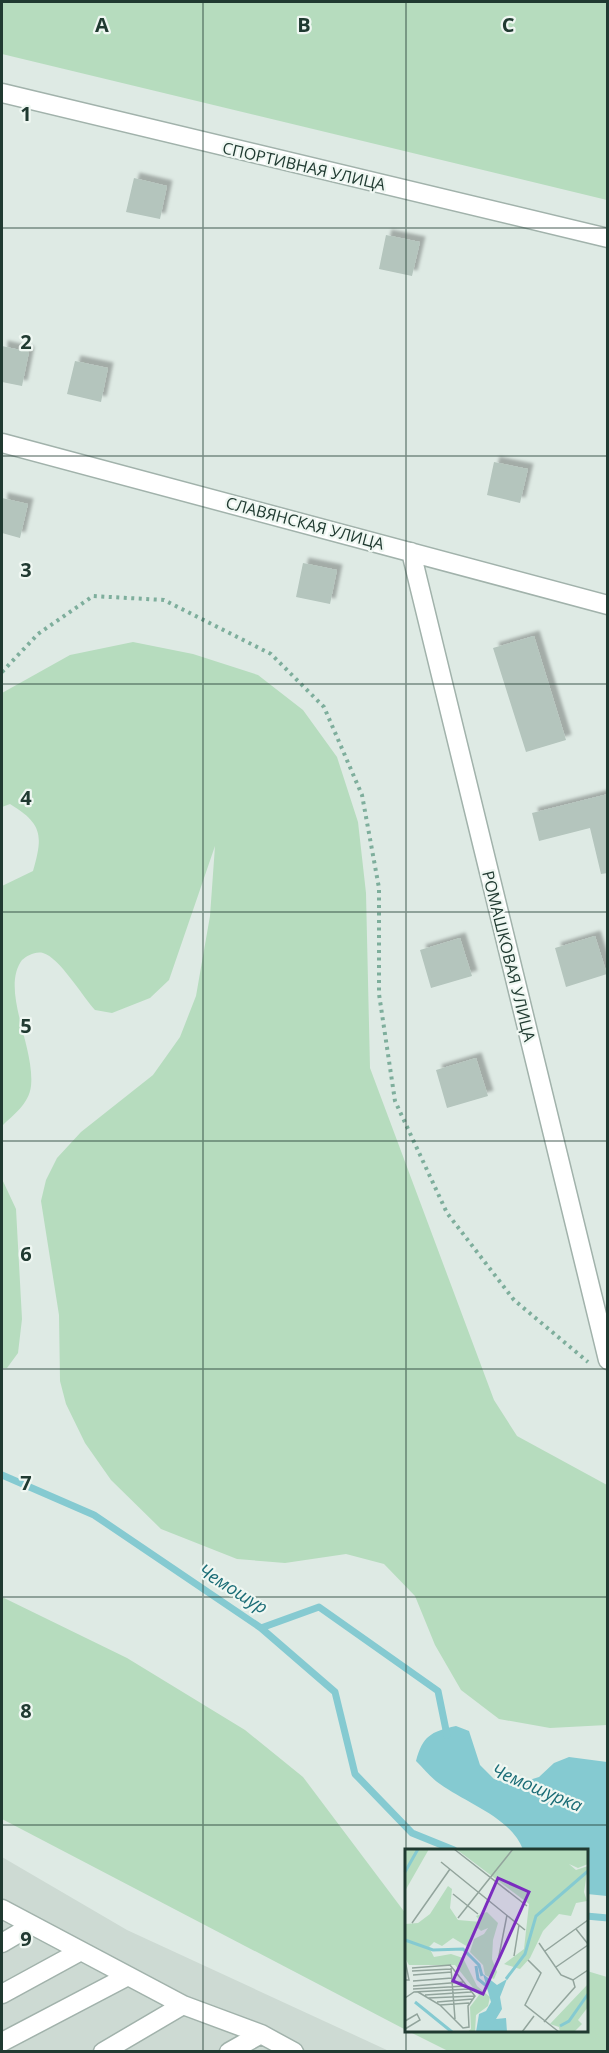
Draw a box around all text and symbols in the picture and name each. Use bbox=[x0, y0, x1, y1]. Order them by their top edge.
text: A bbox=[95, 11, 109, 38]
text: B bbox=[297, 11, 311, 38]
text: C bbox=[502, 11, 515, 38]
text: 1 bbox=[20, 100, 32, 127]
street label: СПОРТИВНАЯ УЛИЦА bbox=[220, 137, 388, 196]
text: 2 bbox=[20, 328, 32, 355]
street label: СЛАВЯНСКАЯ УЛИЦА bbox=[223, 491, 387, 555]
text: 3 bbox=[20, 556, 32, 583]
text: 4 bbox=[20, 784, 32, 811]
street label: РОМАШКОВАЯ УЛИЦА bbox=[477, 868, 541, 1045]
text: 5 bbox=[20, 1012, 32, 1039]
text: 6 bbox=[20, 1240, 32, 1267]
text: 7 bbox=[20, 1469, 32, 1496]
water label: Чемошур bbox=[194, 1557, 273, 1619]
text: 8 bbox=[20, 1697, 32, 1724]
water label: Чемошурка bbox=[488, 1757, 586, 1817]
inset map bbox=[405, 1849, 588, 2032]
text: 9 bbox=[20, 1925, 32, 1952]

